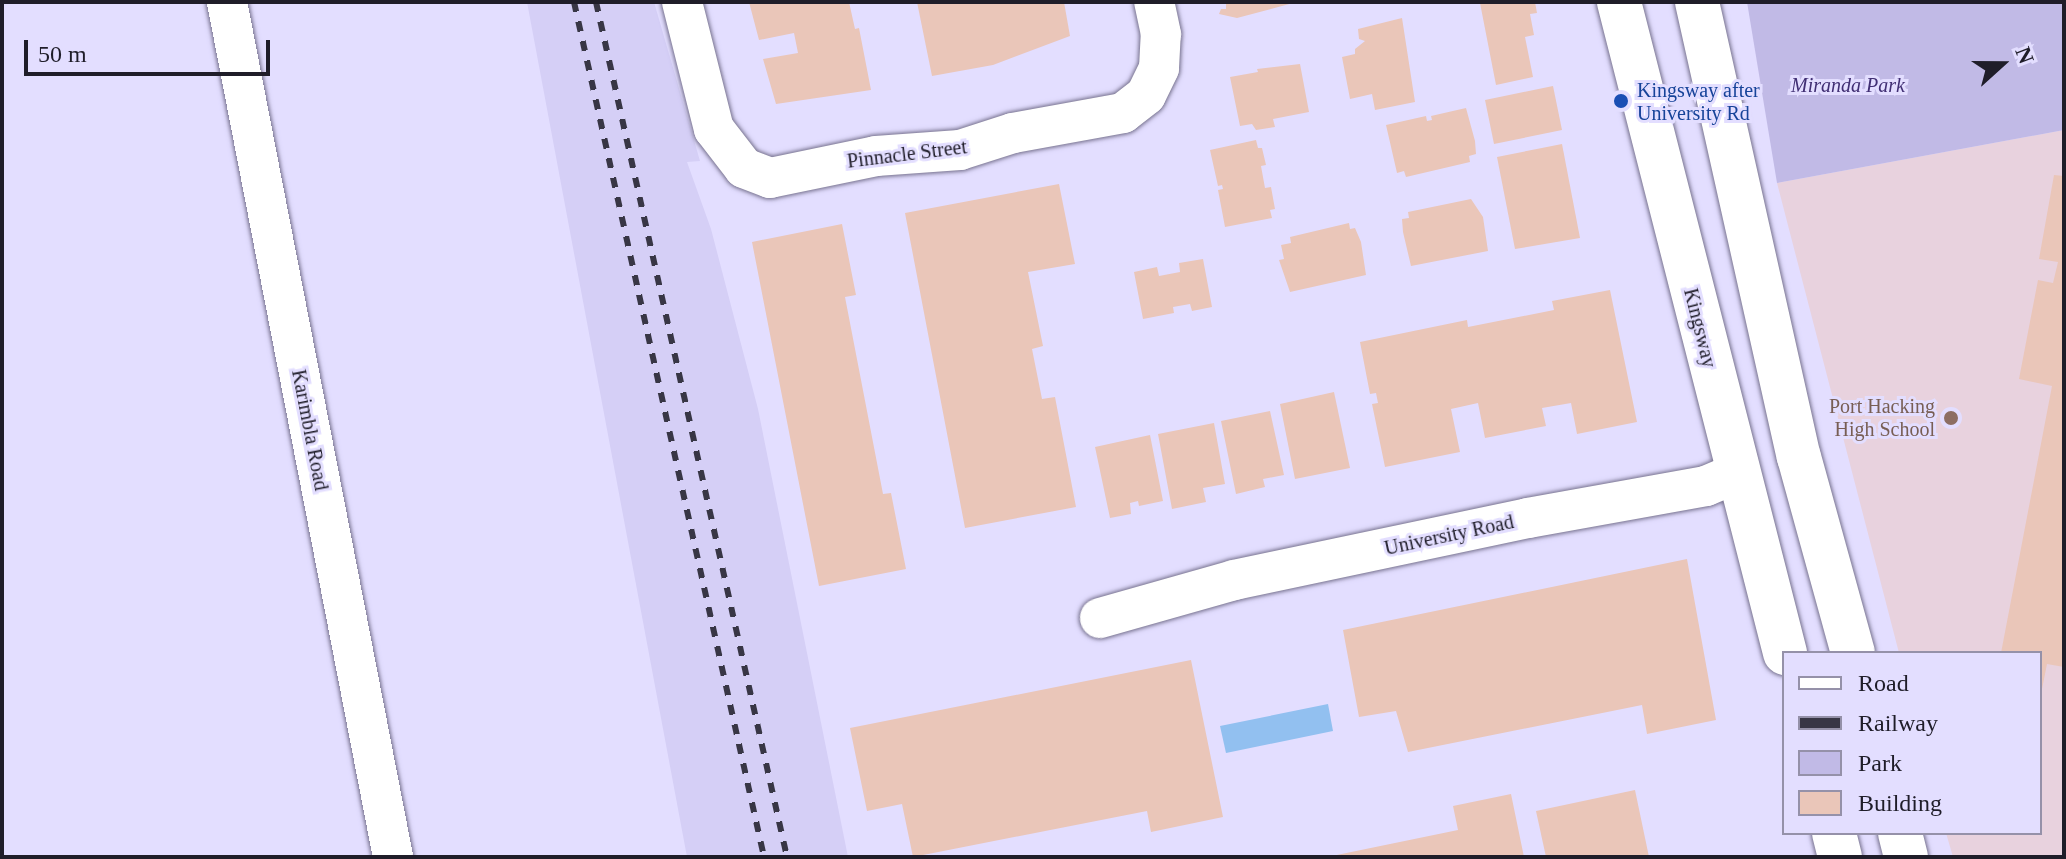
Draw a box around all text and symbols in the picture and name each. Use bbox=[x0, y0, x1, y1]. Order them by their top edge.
scale bar bbox=[28, 24, 274, 74]
north arrow bbox=[1962, 24, 2042, 104]
text: 50 m bbox=[38, 41, 87, 67]
text: N bbox=[2010, 43, 2039, 67]
park label: Miranda Park bbox=[1791, 73, 1905, 97]
place label: Kingsway after University Rd bbox=[1637, 78, 1760, 125]
marker: Kingsway after University Rd bbox=[1612, 92, 1630, 110]
street label: Pinnacle Street bbox=[846, 135, 968, 173]
street label: Kingsway bbox=[1679, 286, 1721, 370]
street label: Karimbla Road bbox=[287, 367, 333, 493]
place label: Port Hacking High School bbox=[1829, 394, 1935, 441]
marker: Port Hacking High School bbox=[1942, 409, 1960, 427]
street label: University Road bbox=[1382, 510, 1516, 560]
legend bbox=[1782, 651, 2042, 835]
text: Road bbox=[1858, 670, 1909, 696]
text: Railway bbox=[1858, 710, 1938, 736]
text: Park bbox=[1858, 750, 1902, 776]
text: Building bbox=[1858, 790, 1942, 816]

